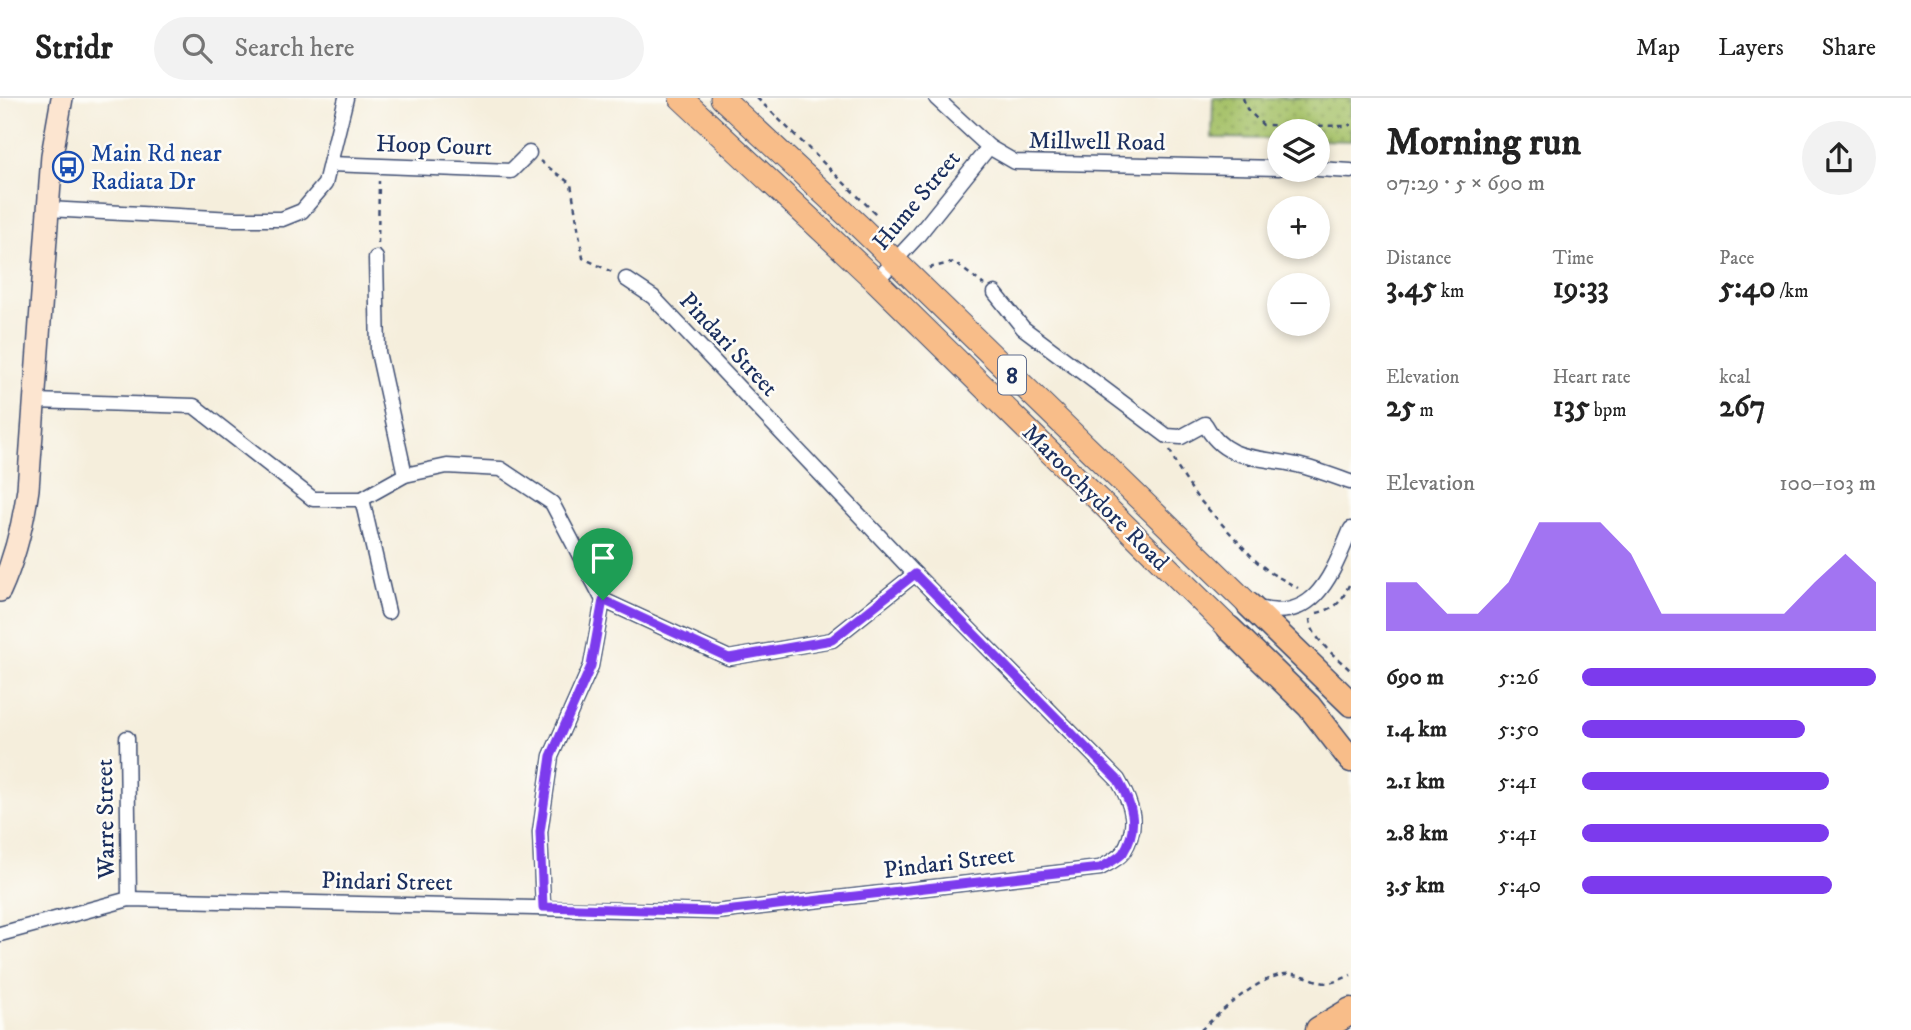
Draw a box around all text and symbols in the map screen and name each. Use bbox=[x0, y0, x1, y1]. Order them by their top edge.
search box bbox=[154, 17, 644, 80]
text: Stridr bbox=[35, 28, 112, 69]
icon: search bbox=[178, 29, 216, 67]
text: Search here bbox=[234, 32, 355, 65]
text: Map bbox=[1636, 33, 1680, 63]
text: Layers bbox=[1718, 33, 1784, 63]
text: Share bbox=[1822, 33, 1876, 63]
map controls bbox=[1267, 119, 1330, 336]
button: layers bbox=[1267, 119, 1330, 182]
text: Morning run bbox=[1386, 119, 1581, 167]
button: share bbox=[1802, 121, 1876, 195]
street label: Millwell Road bbox=[1028, 126, 1166, 158]
street label: Hoop Court bbox=[375, 129, 493, 163]
place label: Main Rd near Radiata Dr bbox=[91, 139, 222, 197]
street label: Hume Street bbox=[866, 144, 967, 257]
bus stop icon: Main Rd near Radiata Dr bbox=[51, 150, 85, 184]
text: 07:29 · 5 × 690 m bbox=[1386, 169, 1545, 198]
button: + bbox=[1267, 196, 1330, 259]
text: Distance bbox=[1386, 247, 1451, 270]
text: Time bbox=[1553, 247, 1594, 270]
text: Pace bbox=[1719, 247, 1754, 270]
text: 3.45 bbox=[1386, 270, 1437, 307]
text: 19:33 bbox=[1553, 270, 1609, 307]
text: 5:40 bbox=[1719, 270, 1775, 307]
button: − bbox=[1267, 273, 1330, 336]
text: km bbox=[1437, 280, 1464, 303]
text: /km bbox=[1775, 280, 1808, 303]
street label: Pindari Street bbox=[672, 286, 784, 403]
road number: 8 bbox=[998, 356, 1026, 394]
text: Elevation bbox=[1386, 366, 1460, 389]
text: Heart rate bbox=[1553, 366, 1631, 389]
text: kcal bbox=[1719, 366, 1751, 389]
text: 25 bbox=[1386, 389, 1415, 426]
text: 135 bbox=[1553, 389, 1590, 426]
text: 267 bbox=[1719, 389, 1766, 426]
text: m bbox=[1415, 399, 1434, 422]
text: bpm bbox=[1590, 399, 1627, 422]
street label: Maroochydore Road bbox=[1016, 418, 1175, 578]
text: Elevation bbox=[1386, 469, 1475, 498]
text: 100–103 m bbox=[1779, 469, 1876, 498]
pin bbox=[573, 528, 633, 600]
icon: arrive bbox=[584, 539, 622, 577]
text: 690 m bbox=[1386, 663, 1444, 692]
text: 5:26 bbox=[1498, 663, 1539, 692]
text: 1.4 km bbox=[1386, 715, 1447, 744]
text: 5:50 bbox=[1498, 715, 1539, 744]
street label: Warre Street bbox=[90, 758, 122, 880]
text: 2.1 km bbox=[1386, 767, 1445, 796]
text: 5:41 bbox=[1498, 767, 1537, 796]
text: 2.8 km bbox=[1386, 819, 1448, 848]
text: 5:41 bbox=[1498, 819, 1537, 848]
street label: Pindari Street bbox=[882, 840, 1017, 886]
street label: Pindari Street bbox=[321, 866, 453, 898]
text: 3.5 km bbox=[1386, 871, 1445, 900]
text: 5:40 bbox=[1498, 871, 1541, 900]

